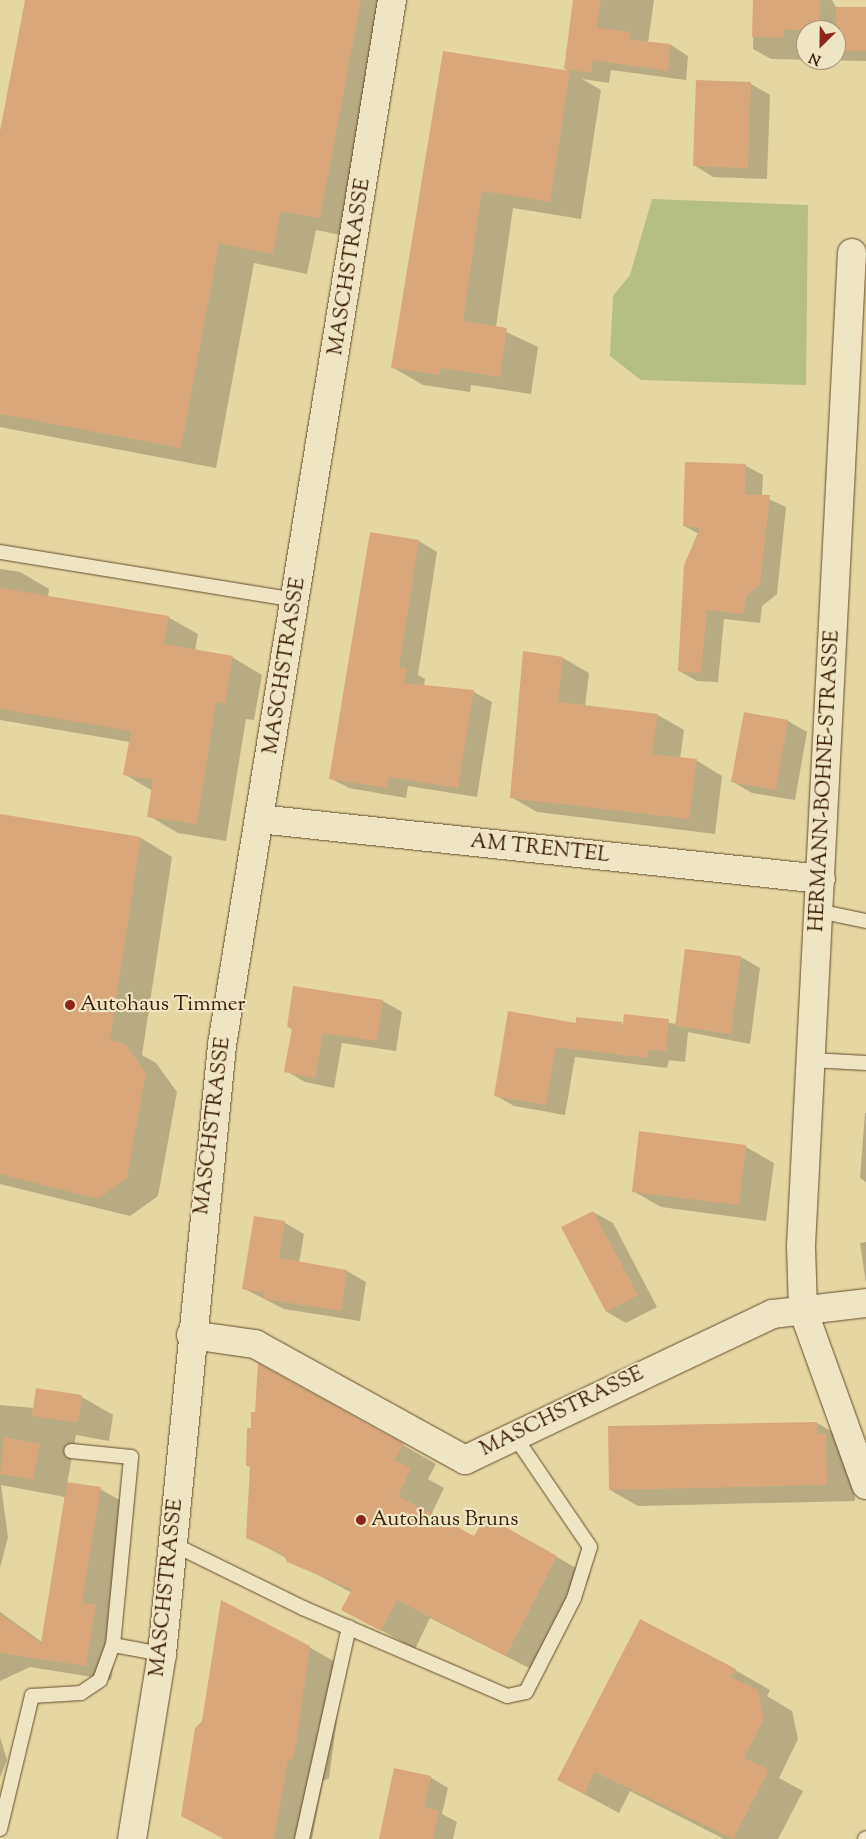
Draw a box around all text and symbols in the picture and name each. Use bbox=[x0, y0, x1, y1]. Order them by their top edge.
north arrow bbox=[796, 20, 846, 70]
text: N bbox=[806, 46, 825, 69]
street label: MASCHSTRASSE bbox=[324, 177, 376, 357]
street label: MASCHSTRASSE bbox=[259, 576, 311, 756]
street label: HERMANN-BOHNE-STRASSE bbox=[805, 629, 845, 933]
street label: AM TRENTEL bbox=[469, 829, 611, 869]
place label: Autohaus Timmer bbox=[80, 992, 245, 1018]
marker: Autohaus Timmer bbox=[64, 999, 76, 1011]
street label: MASCHSTRASSE bbox=[190, 1036, 236, 1216]
street label: MASCHSTRASSE bbox=[476, 1361, 648, 1463]
street label: MASCHSTRASSE bbox=[145, 1498, 189, 1678]
place label: Autohaus Bruns bbox=[371, 1507, 518, 1533]
marker: Autohaus Bruns bbox=[355, 1514, 367, 1526]

